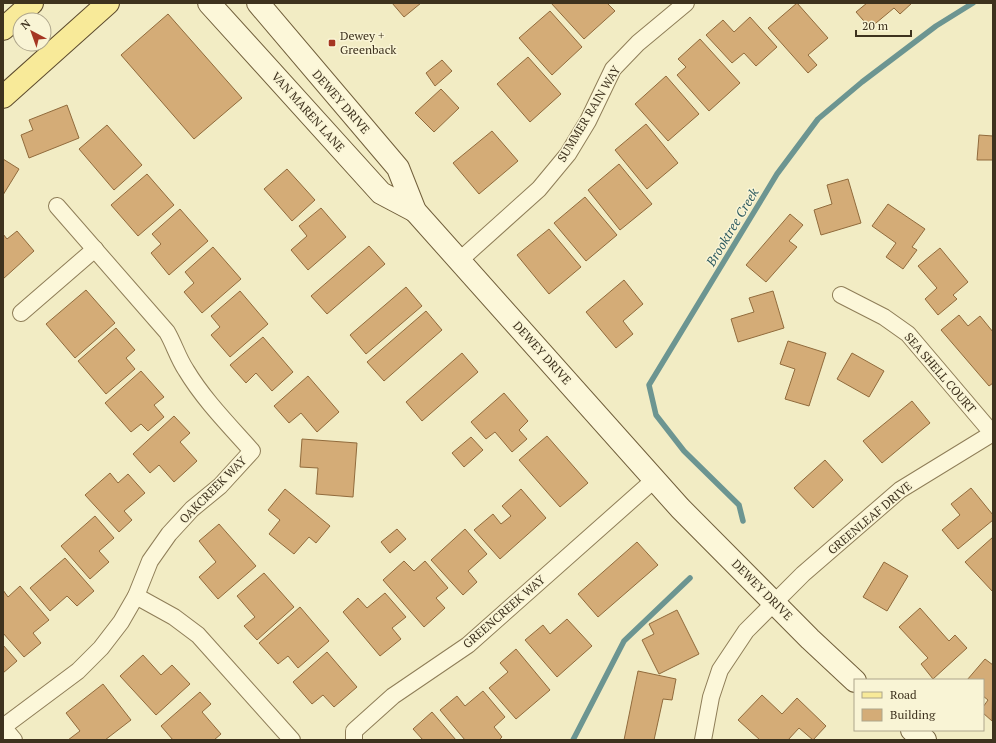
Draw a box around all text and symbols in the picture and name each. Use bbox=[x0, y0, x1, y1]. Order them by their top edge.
north arrow bbox=[12, 12, 52, 52]
scale bar bbox=[856, 12, 911, 38]
text: N bbox=[18, 16, 34, 32]
text: 20 m bbox=[862, 18, 889, 33]
place label: Dewey + Greenback bbox=[340, 28, 397, 57]
marker: Dewey + Greenback bbox=[327, 38, 337, 48]
street label: SUMMER RAIN WAY bbox=[554, 63, 623, 165]
street label: DEWEY DRIVE bbox=[310, 67, 373, 137]
street label: VAN MAREN LANE bbox=[269, 69, 348, 155]
water label: Brooktree Creek bbox=[701, 184, 763, 270]
street label: DEWEY DRIVE bbox=[510, 318, 575, 387]
street label: SEA SHELL COURT bbox=[901, 329, 980, 416]
street label: OAKCREEK WAY bbox=[176, 453, 250, 526]
street label: GREENLEAF DRIVE bbox=[824, 478, 915, 557]
street label: DEWEY DRIVE bbox=[729, 556, 796, 623]
street label: GREENCREEK WAY bbox=[460, 572, 548, 651]
legend bbox=[854, 679, 984, 731]
text: Road bbox=[890, 687, 917, 702]
text: Building bbox=[890, 707, 936, 722]

